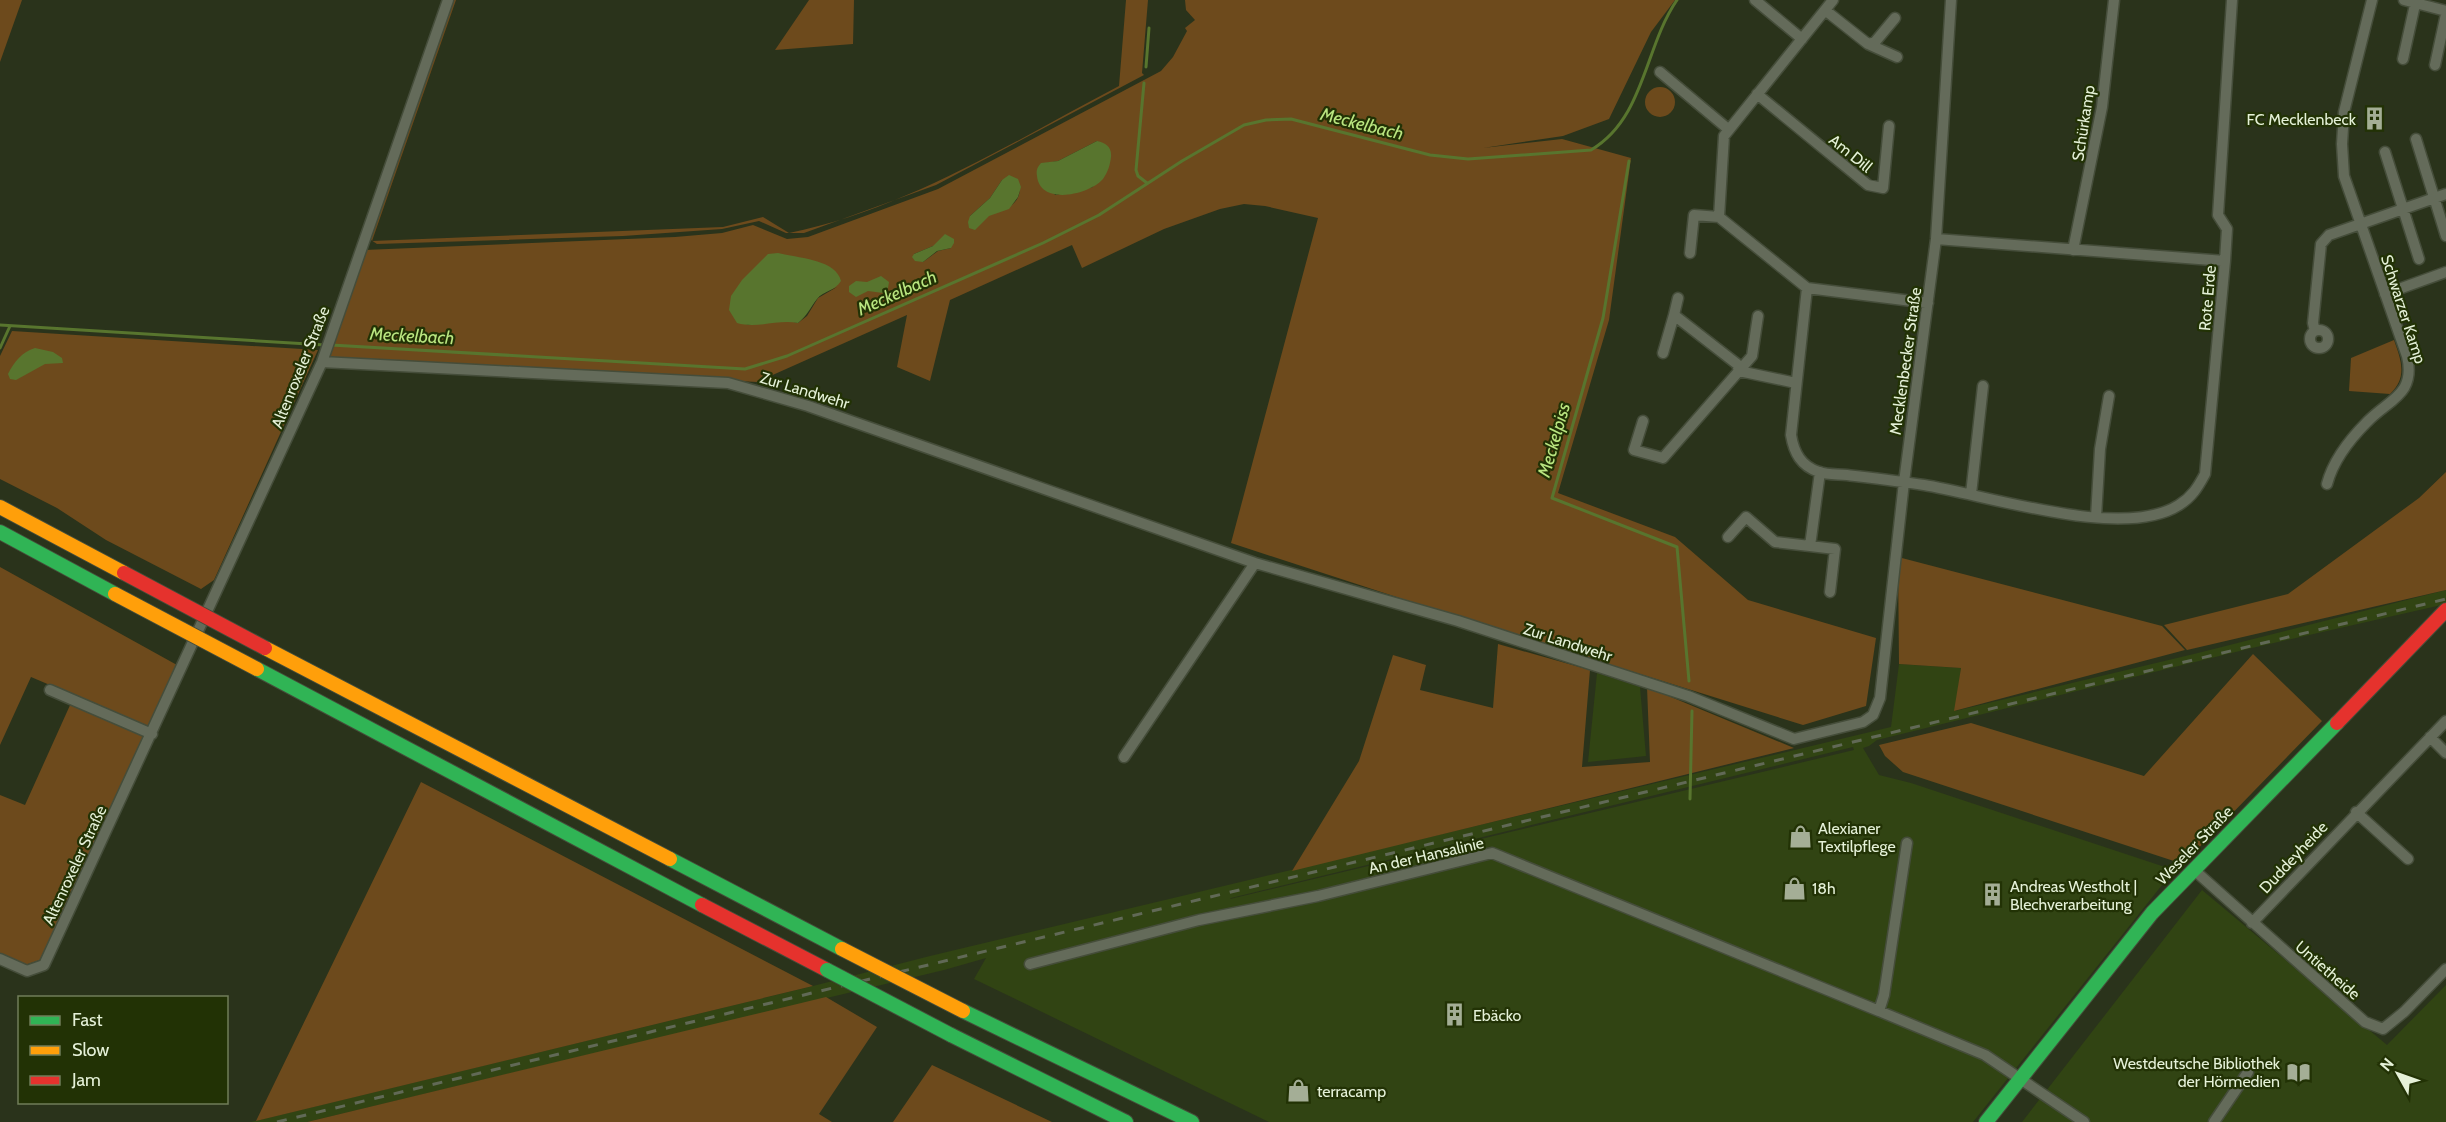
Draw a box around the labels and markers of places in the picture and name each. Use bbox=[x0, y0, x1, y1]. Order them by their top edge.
building icon: FC Mecklenbeck bbox=[2361, 106, 2387, 132]
place label: FC Mecklenbeck bbox=[2247, 110, 2357, 129]
place label: Alexianer Textilpflege bbox=[1818, 819, 1896, 856]
shop icon: Alexianer Textilpflege bbox=[1787, 824, 1813, 850]
shop icon: 18h bbox=[1781, 875, 1807, 901]
place label: Andreas Westholt | Blechverarbeitung bbox=[2010, 877, 2137, 914]
place label: 18h bbox=[1812, 879, 1836, 898]
building icon: Andreas Westholt | Blechverarbeitung bbox=[1979, 882, 2005, 908]
building icon: Ebäcko bbox=[1442, 1002, 1468, 1028]
place label: Ebäcko bbox=[1473, 1006, 1522, 1025]
place label: Westdeutsche Bibliothek der Hörmedien bbox=[2113, 1054, 2281, 1091]
library icon: Westdeutsche Bibliothek der Hörmedien bbox=[2285, 1059, 2311, 1085]
shop icon: terracamp bbox=[1286, 1078, 1312, 1104]
place label: terracamp bbox=[1317, 1082, 1386, 1101]

